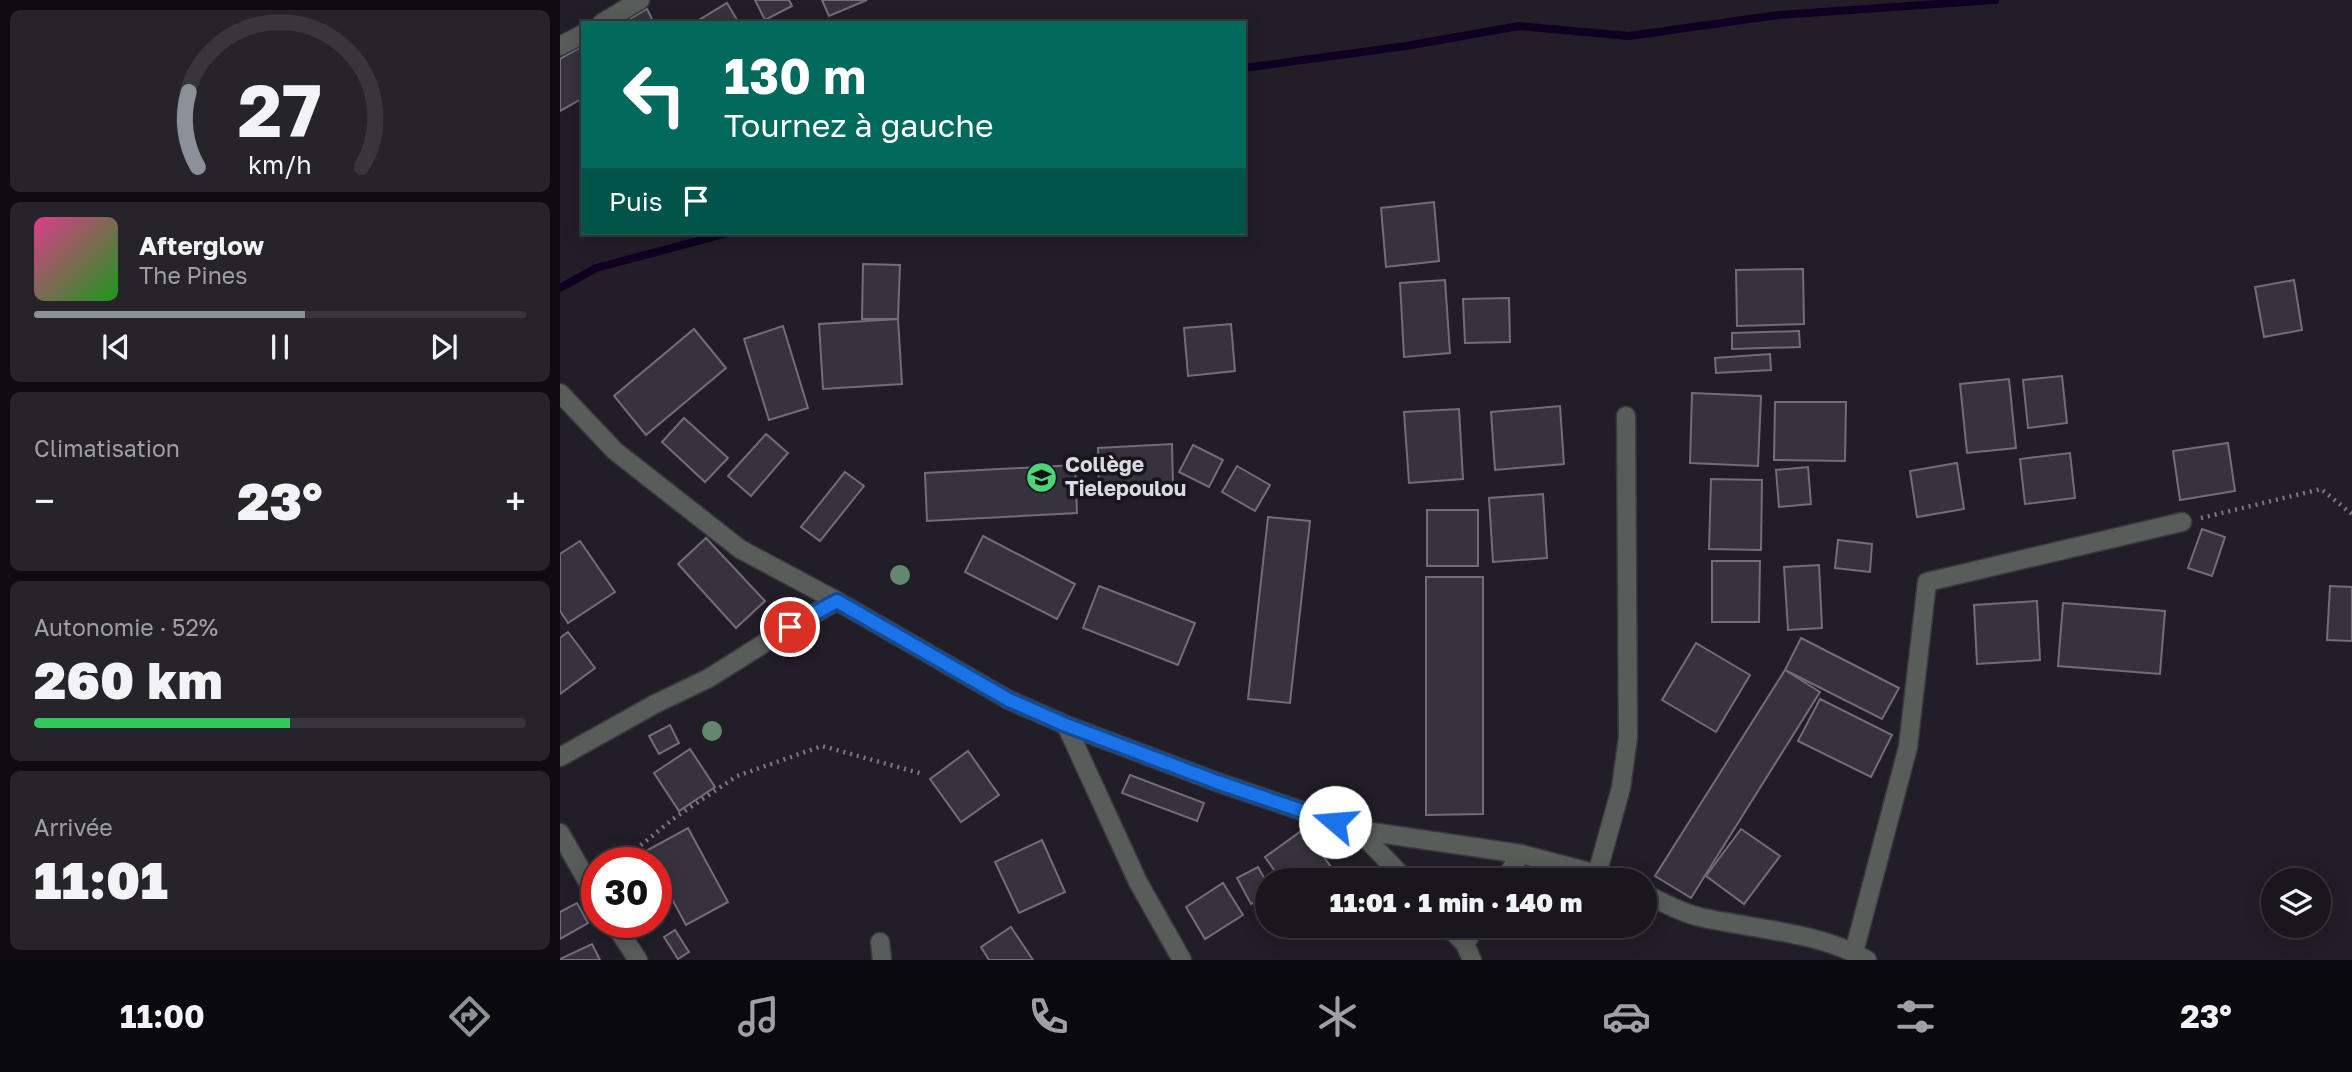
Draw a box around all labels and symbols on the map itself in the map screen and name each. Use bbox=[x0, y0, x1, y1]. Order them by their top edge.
place label: Collège Tielepoulou bbox=[1065, 451, 1186, 501]
school or university icon: Collège Tielepoulou bbox=[1025, 460, 1059, 494]
pin bbox=[760, 597, 820, 657]
position arrow bbox=[1298, 785, 1372, 859]
speed limit sign: 30 bbox=[581, 847, 672, 938]

